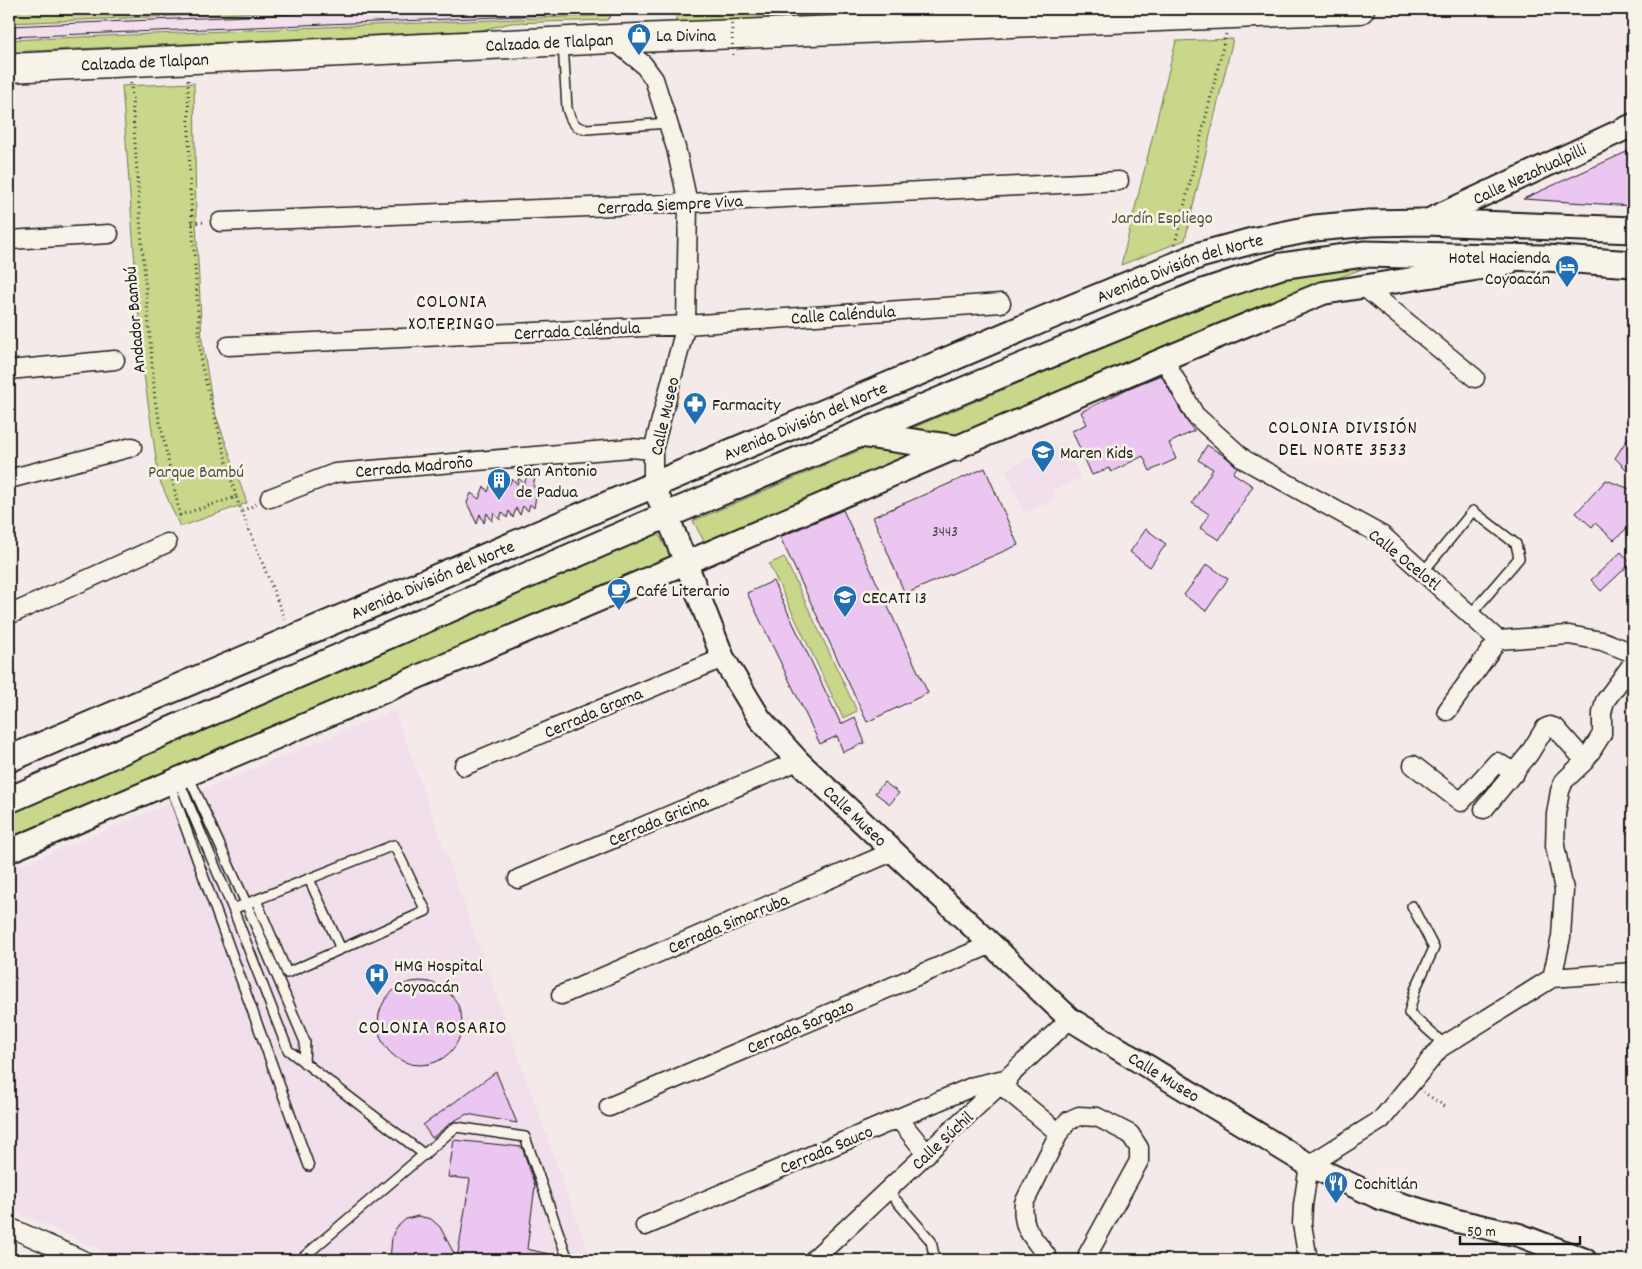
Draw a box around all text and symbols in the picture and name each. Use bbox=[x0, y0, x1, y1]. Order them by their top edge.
shop icon: La Divina bbox=[626, 22, 652, 56]
place label: La Divina bbox=[656, 25, 717, 50]
street label: Calzada de Tlalpan bbox=[485, 29, 614, 60]
street label: Calzada de Tlalpan bbox=[81, 48, 209, 80]
street label: Calle Nezahualpilli bbox=[1470, 138, 1591, 213]
street label: Cerrada Siempre Viva bbox=[597, 190, 744, 223]
park label: Jardín Espliego bbox=[1111, 207, 1213, 232]
street label: Avenida División del Norte bbox=[1093, 229, 1266, 311]
place label: Hotel Hacienda Coyoacán bbox=[1448, 247, 1551, 293]
hotel icon: Hotel Hacienda Coyoacán bbox=[1554, 254, 1580, 288]
street label: Andador Bambú bbox=[119, 265, 154, 374]
district label: COLONIA XOTEPINGO bbox=[408, 290, 496, 339]
street label: Calle Caléndula bbox=[790, 300, 897, 333]
street label: Cerrada Caléndula bbox=[513, 317, 641, 348]
street label: Calle Museo bbox=[645, 375, 688, 458]
street label: Avenida División del Norte bbox=[720, 377, 892, 469]
pharmacy icon: Farmacity bbox=[682, 391, 708, 425]
place label: Farmacity bbox=[712, 394, 781, 419]
district label: COLONIA DIVISIÓN DEL NORTE 3533 bbox=[1268, 416, 1418, 465]
school or university icon: Maren Kids bbox=[1030, 439, 1056, 473]
place label: Maren Kids bbox=[1060, 442, 1134, 467]
street label: Cerrada Madroño bbox=[354, 451, 474, 486]
place label: San Antonio de Padua bbox=[516, 460, 597, 506]
park label: Parque Bambú bbox=[148, 461, 244, 486]
building icon: San Antonio de Padua bbox=[486, 467, 512, 501]
house number: 3443 bbox=[932, 522, 958, 544]
street label: Calle Ocelotl bbox=[1362, 524, 1446, 598]
street label: Avenida División del Norte bbox=[348, 535, 519, 627]
cafe icon: Café Literario bbox=[606, 577, 632, 611]
place label: Café Literario bbox=[636, 580, 730, 605]
school or university icon: CECATI 13 bbox=[832, 584, 858, 618]
place label: CECATI 13 bbox=[862, 587, 927, 612]
street label: Cerrada Grama bbox=[541, 682, 648, 746]
street label: Calle Museo bbox=[816, 781, 891, 854]
street label: Cerrada Gricina bbox=[605, 790, 713, 855]
street label: Cerrada Simarruba bbox=[665, 888, 794, 962]
place label: HMG Hospital Coyoacán bbox=[394, 955, 483, 1001]
hospital icon: HMG Hospital Coyoacán bbox=[364, 962, 390, 996]
street label: Cerrada Sargazo bbox=[744, 995, 858, 1062]
district label: COLONIA ROSARIO bbox=[359, 1016, 507, 1043]
street label: Calle Museo bbox=[1122, 1047, 1203, 1110]
street label: Calle Súchil bbox=[907, 1106, 981, 1177]
street label: Cerrada Sauco bbox=[777, 1120, 877, 1182]
restaurant icon: Cochitlán bbox=[1323, 1170, 1349, 1204]
place label: Cochitlán bbox=[1354, 1173, 1418, 1198]
scale bar bbox=[1460, 1214, 1580, 1246]
text: 50 m bbox=[1467, 1222, 1496, 1244]

